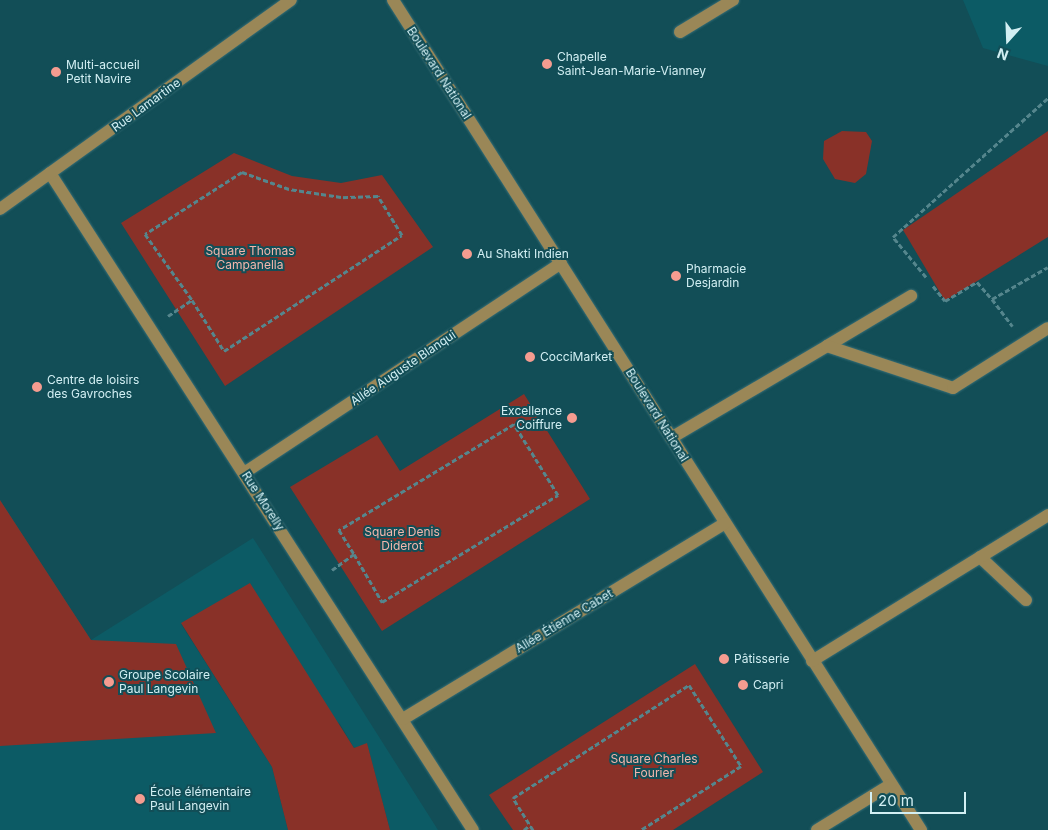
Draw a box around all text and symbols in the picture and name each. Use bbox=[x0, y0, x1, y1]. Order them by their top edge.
north arrow bbox=[983, 15, 1033, 65]
street label: Boulevard National bbox=[404, 24, 474, 122]
text: N bbox=[995, 45, 1011, 64]
place label: Chapelle Saint-Jean-Marie-Vianney bbox=[557, 50, 706, 78]
place label: Multi-accueil Petit Navire bbox=[66, 58, 140, 86]
marker: Chapelle Saint-Jean-Marie-Vianney bbox=[541, 58, 553, 70]
marker: Multi-accueil Petit Navire bbox=[50, 66, 62, 78]
street label: Rue Lamartine bbox=[109, 75, 183, 135]
park label: Square Thomas Campanella bbox=[205, 244, 295, 272]
place label: Au Shakti Indien bbox=[477, 247, 569, 261]
marker: Au Shakti Indien bbox=[461, 248, 473, 260]
place label: Pharmacie Desjardin bbox=[686, 262, 746, 290]
marker: Pharmacie Desjardin bbox=[670, 270, 682, 282]
street label: Allée Auguste Blanqui bbox=[348, 327, 458, 409]
place label: CocciMarket bbox=[540, 350, 612, 364]
marker: CocciMarket bbox=[524, 351, 536, 363]
street label: Boulevard National bbox=[623, 366, 691, 464]
place label: Centre de loisirs des Gavroches bbox=[47, 373, 139, 401]
marker: Centre de loisirs des Gavroches bbox=[31, 381, 43, 393]
place label: Excellence Coiffure bbox=[501, 404, 562, 432]
marker: Excellence Coiffure bbox=[566, 412, 578, 424]
street label: Rue Morelly bbox=[239, 469, 287, 533]
park label: Square Denis Diderot bbox=[364, 525, 440, 553]
street label: Allée Étienne Cabet bbox=[513, 586, 615, 656]
place label: Pâtisserie bbox=[734, 652, 790, 666]
marker: Pâtisserie bbox=[718, 653, 730, 665]
place label: Groupe Scolaire Paul Langevin bbox=[119, 668, 210, 696]
marker: Groupe Scolaire Paul Langevin bbox=[103, 676, 115, 688]
place label: Capri bbox=[753, 678, 783, 692]
marker: Capri bbox=[737, 679, 749, 691]
park label: Square Charles Fourier bbox=[610, 752, 698, 780]
scale bar bbox=[873, 782, 969, 814]
place label: École élémentaire Paul Langevin bbox=[150, 785, 251, 813]
text: 20 m bbox=[878, 791, 914, 810]
marker: École élémentaire Paul Langevin bbox=[134, 793, 146, 805]

